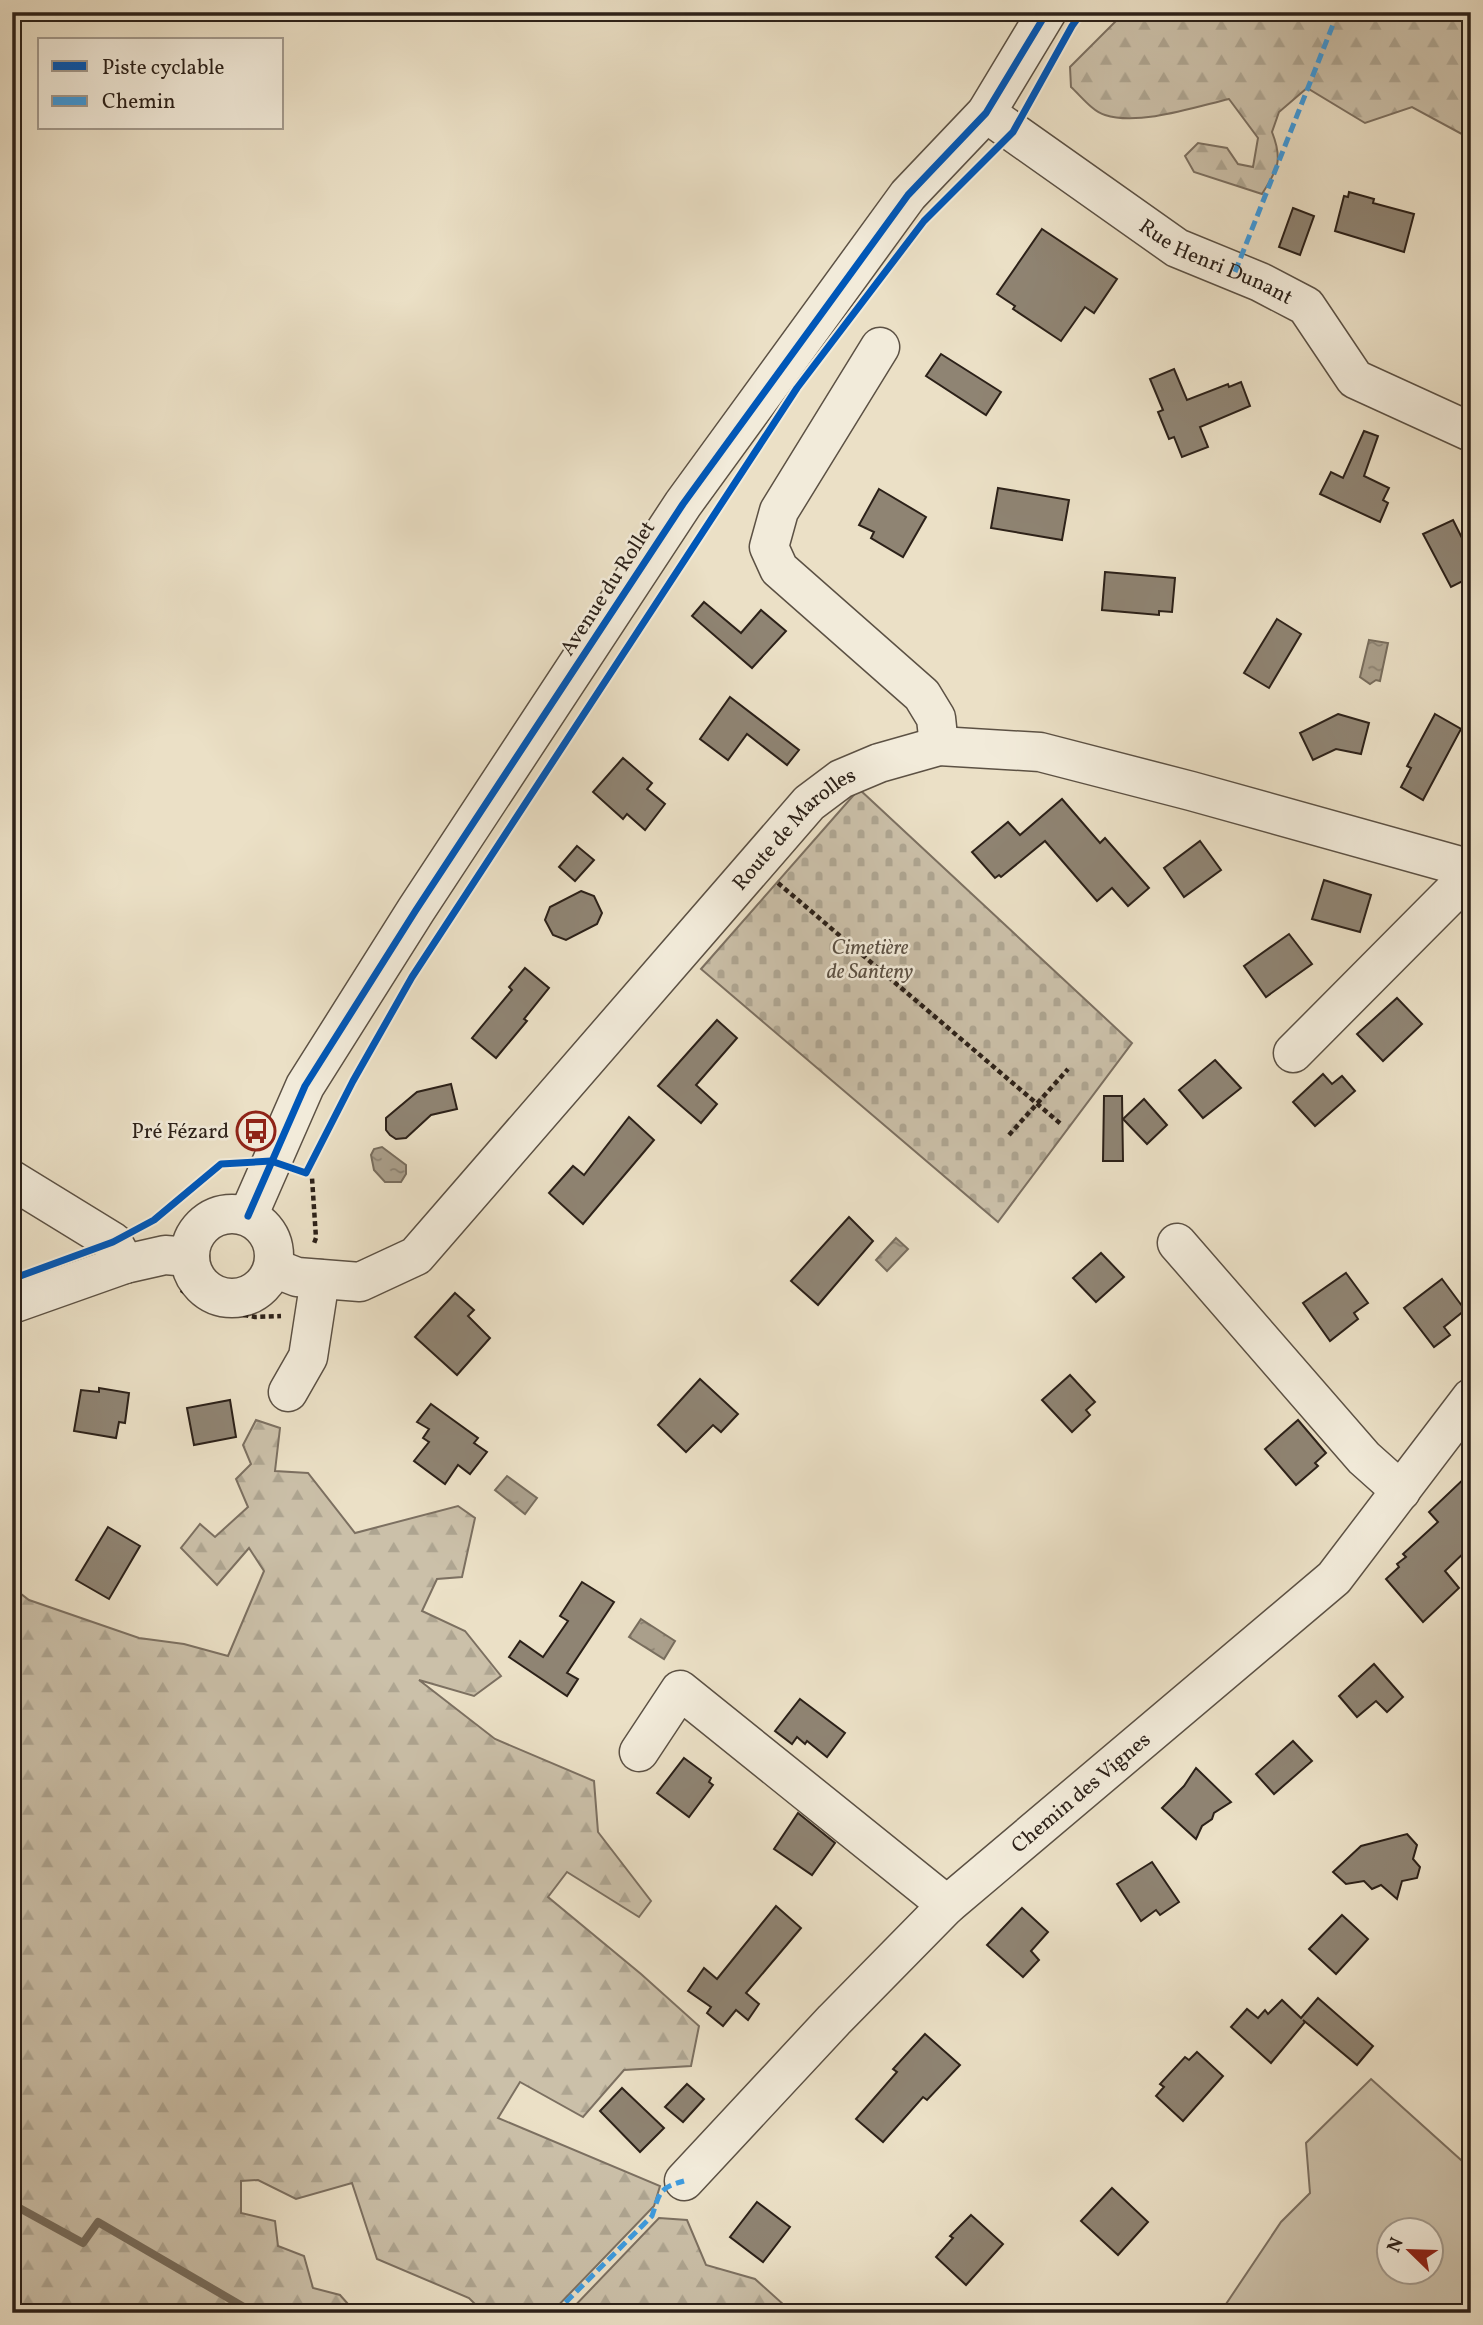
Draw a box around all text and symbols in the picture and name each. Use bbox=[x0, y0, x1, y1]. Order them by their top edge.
legend bbox=[38, 38, 284, 130]
text: Piste cyclable bbox=[102, 54, 225, 83]
text: Chemin bbox=[102, 88, 176, 117]
street label: Rue Henri Dunant bbox=[1133, 213, 1298, 313]
street label: Avenue du Rollet bbox=[554, 516, 663, 662]
street label: Route de Marolles bbox=[726, 761, 861, 897]
park label: Cimetière de Santeny bbox=[827, 934, 914, 987]
bus stop icon: Pré Fézard bbox=[235, 1110, 277, 1152]
place label: Pré Fézard bbox=[132, 1118, 229, 1147]
street label: Chemin des Vignes bbox=[1006, 1726, 1157, 1861]
north arrow bbox=[1374, 2216, 1444, 2286]
text: N bbox=[1382, 2234, 1411, 2257]

